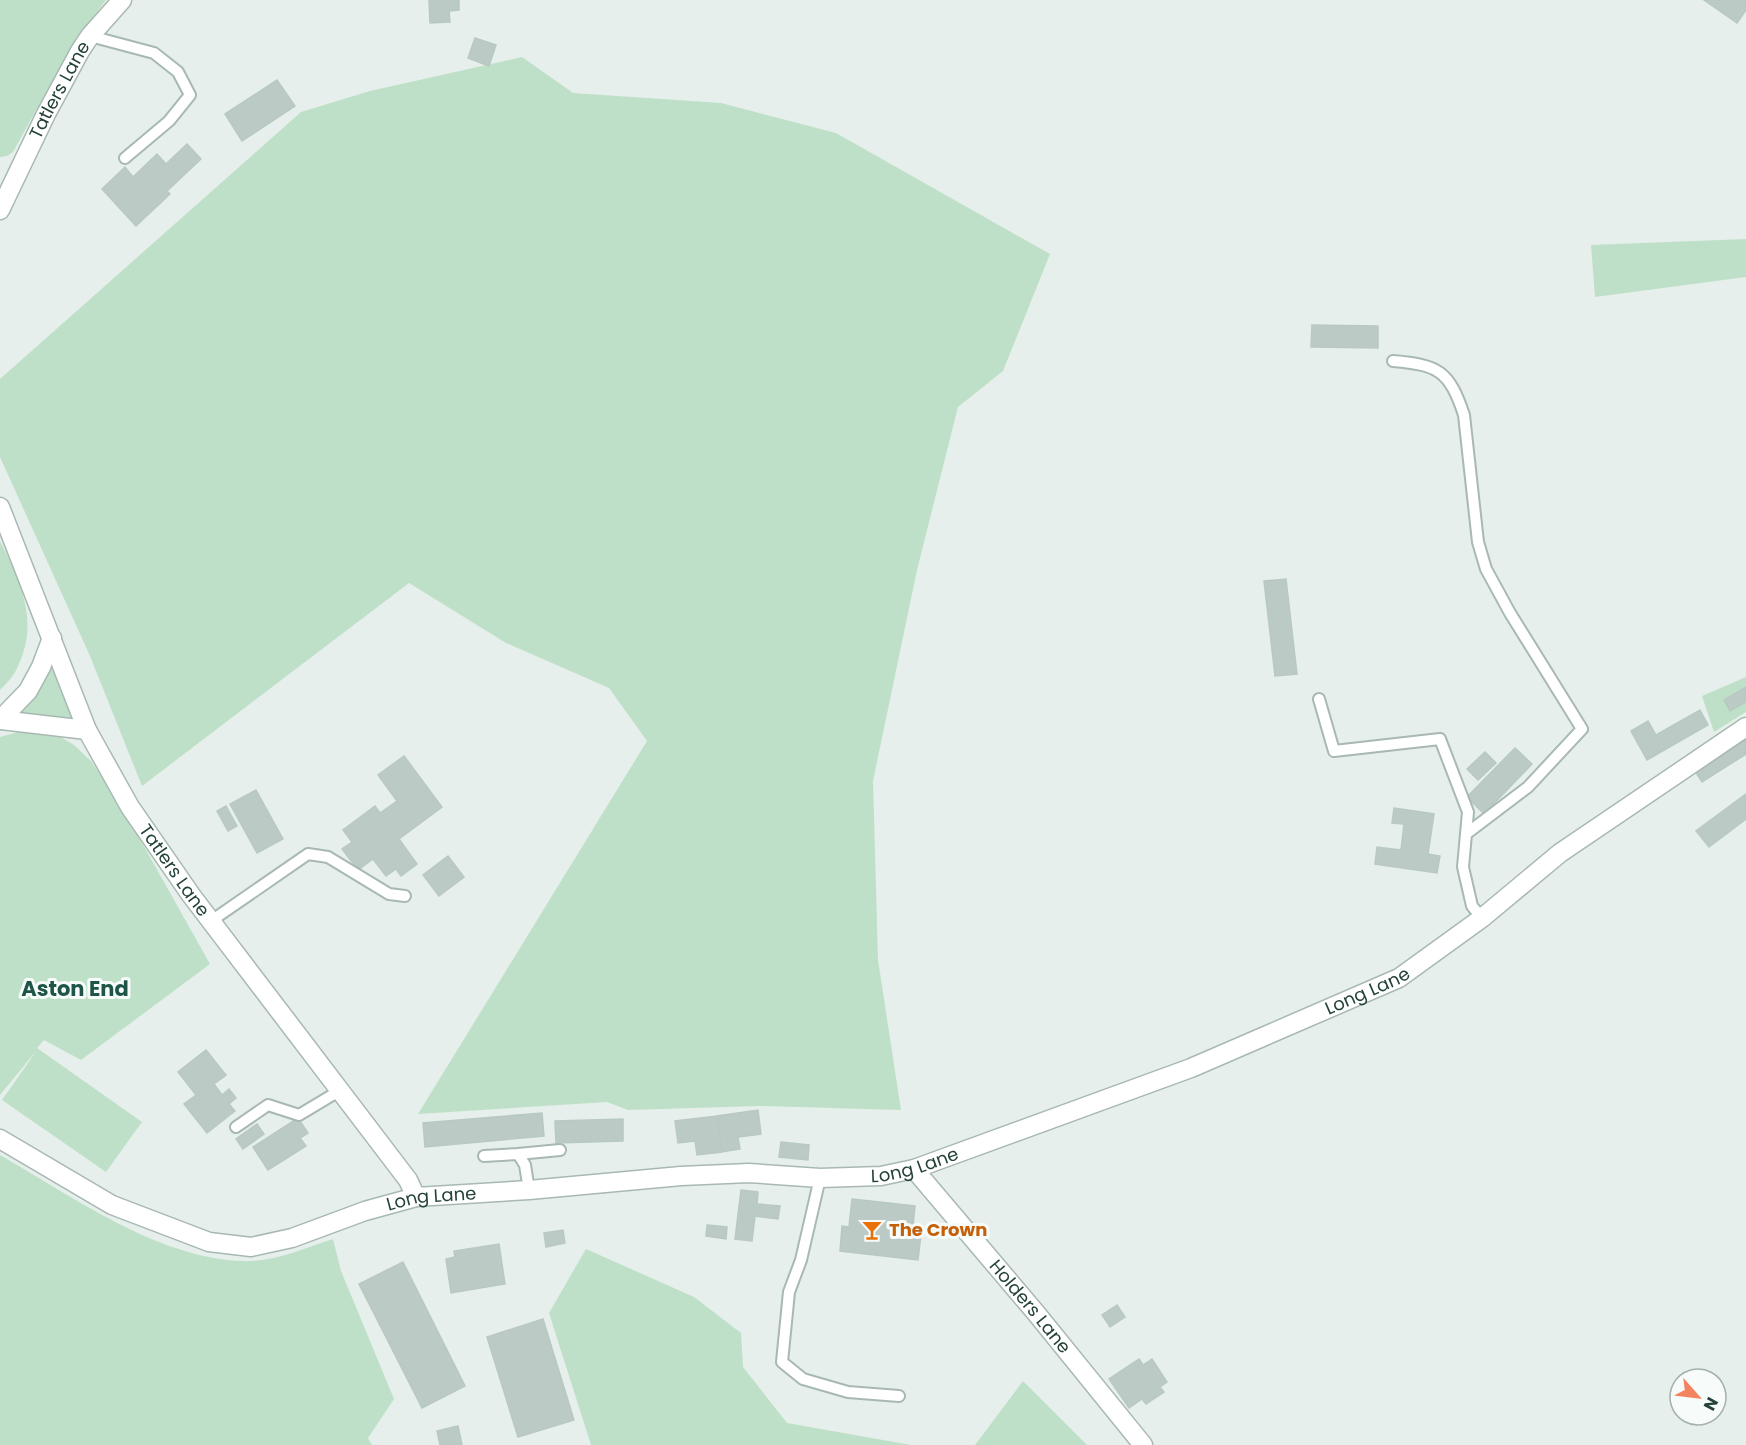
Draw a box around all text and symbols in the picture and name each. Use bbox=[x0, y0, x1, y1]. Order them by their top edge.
street label: Tatlers Lane bbox=[23, 36, 95, 143]
street label: Tatlers Lane bbox=[134, 819, 216, 922]
street label: Long Lane bbox=[1321, 961, 1415, 1021]
district label: Aston End bbox=[21, 974, 129, 1003]
street label: Long Lane bbox=[870, 1141, 962, 1188]
street label: Long Lane bbox=[384, 1180, 477, 1217]
place label: The Crown bbox=[889, 1217, 987, 1242]
bar icon: The Crown bbox=[860, 1218, 884, 1242]
street label: Holders Lane bbox=[984, 1254, 1077, 1359]
north arrow bbox=[1668, 1367, 1728, 1427]
text: N bbox=[1698, 1393, 1724, 1415]

